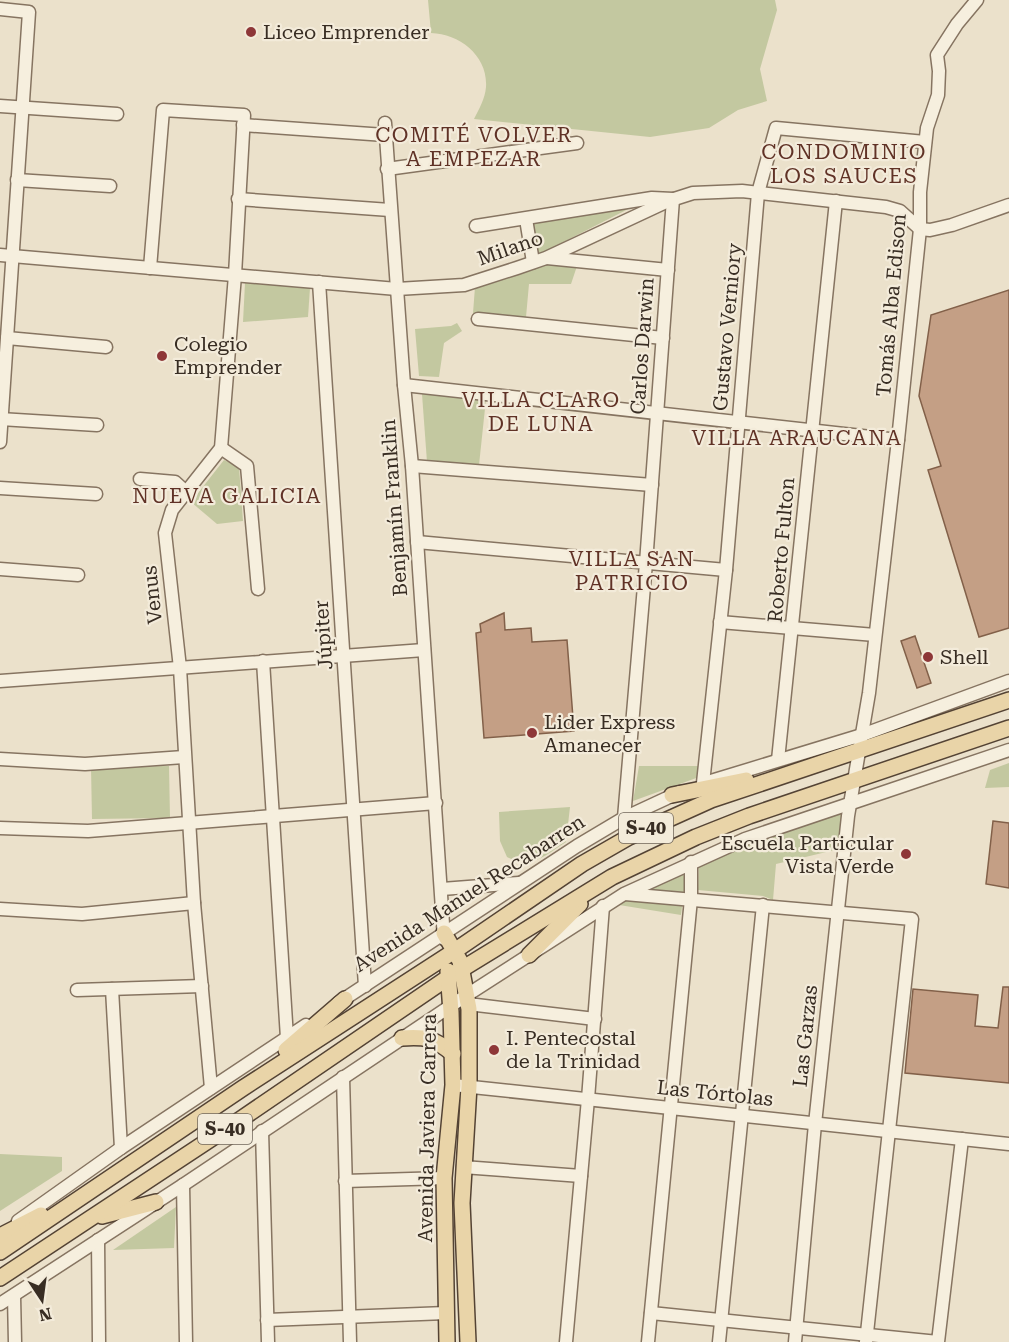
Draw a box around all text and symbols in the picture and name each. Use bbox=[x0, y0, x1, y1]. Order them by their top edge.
place label: Liceo Emprender bbox=[263, 20, 429, 44]
marker: Liceo Emprender bbox=[244, 25, 258, 39]
district label: COMITÉ VOLVER A EMPEZAR bbox=[375, 122, 573, 171]
district label: CONDOMINIO LOS SAUCES bbox=[761, 140, 927, 188]
street label: Tomás Alba Edison bbox=[871, 212, 911, 398]
street label: Milano bbox=[474, 226, 546, 270]
street label: Gustavo Verniory bbox=[708, 242, 746, 412]
street label: Carlos Darwin bbox=[625, 277, 659, 415]
place label: Colegio Emprender bbox=[174, 332, 282, 379]
marker: Colegio Emprender bbox=[155, 349, 169, 363]
district label: VILLA CLARO DE LUNA bbox=[461, 388, 621, 436]
street label: Benjamín Franklin bbox=[376, 419, 412, 597]
district label: VILLA ARAUCANA bbox=[692, 426, 902, 450]
street label: Roberto Fulton bbox=[763, 476, 799, 624]
district label: NUEVA GALICIA bbox=[132, 484, 322, 508]
district label: VILLA SAN PATRICIO bbox=[569, 547, 695, 595]
street label: Venus bbox=[137, 565, 167, 625]
street label: Júpiter bbox=[309, 600, 337, 670]
place label: Shell bbox=[940, 645, 989, 669]
marker: Shell bbox=[921, 650, 935, 664]
place label: Lider Express Amanecer bbox=[544, 710, 675, 757]
marker: Lider Express Amanecer bbox=[525, 726, 539, 740]
street label: Avenida Manuel Recabarren bbox=[349, 809, 589, 977]
road number: S-40 bbox=[619, 813, 673, 843]
place label: Escuela Particular Vista Verde bbox=[721, 831, 894, 878]
marker: Escuela Particular Vista Verde bbox=[899, 847, 913, 861]
street label: Las Garzas bbox=[788, 984, 822, 1088]
street label: Avenida Javiera Carrera bbox=[413, 1013, 441, 1243]
place label: I. Pentecostal de la Trinidad bbox=[506, 1026, 640, 1073]
marker: I. Pentecostal de la Trinidad bbox=[487, 1043, 501, 1057]
street label: Las Tórtolas bbox=[656, 1075, 774, 1111]
road number: S-40 bbox=[198, 1114, 252, 1144]
north arrow bbox=[12, 1270, 72, 1330]
text: N bbox=[37, 1303, 53, 1325]

